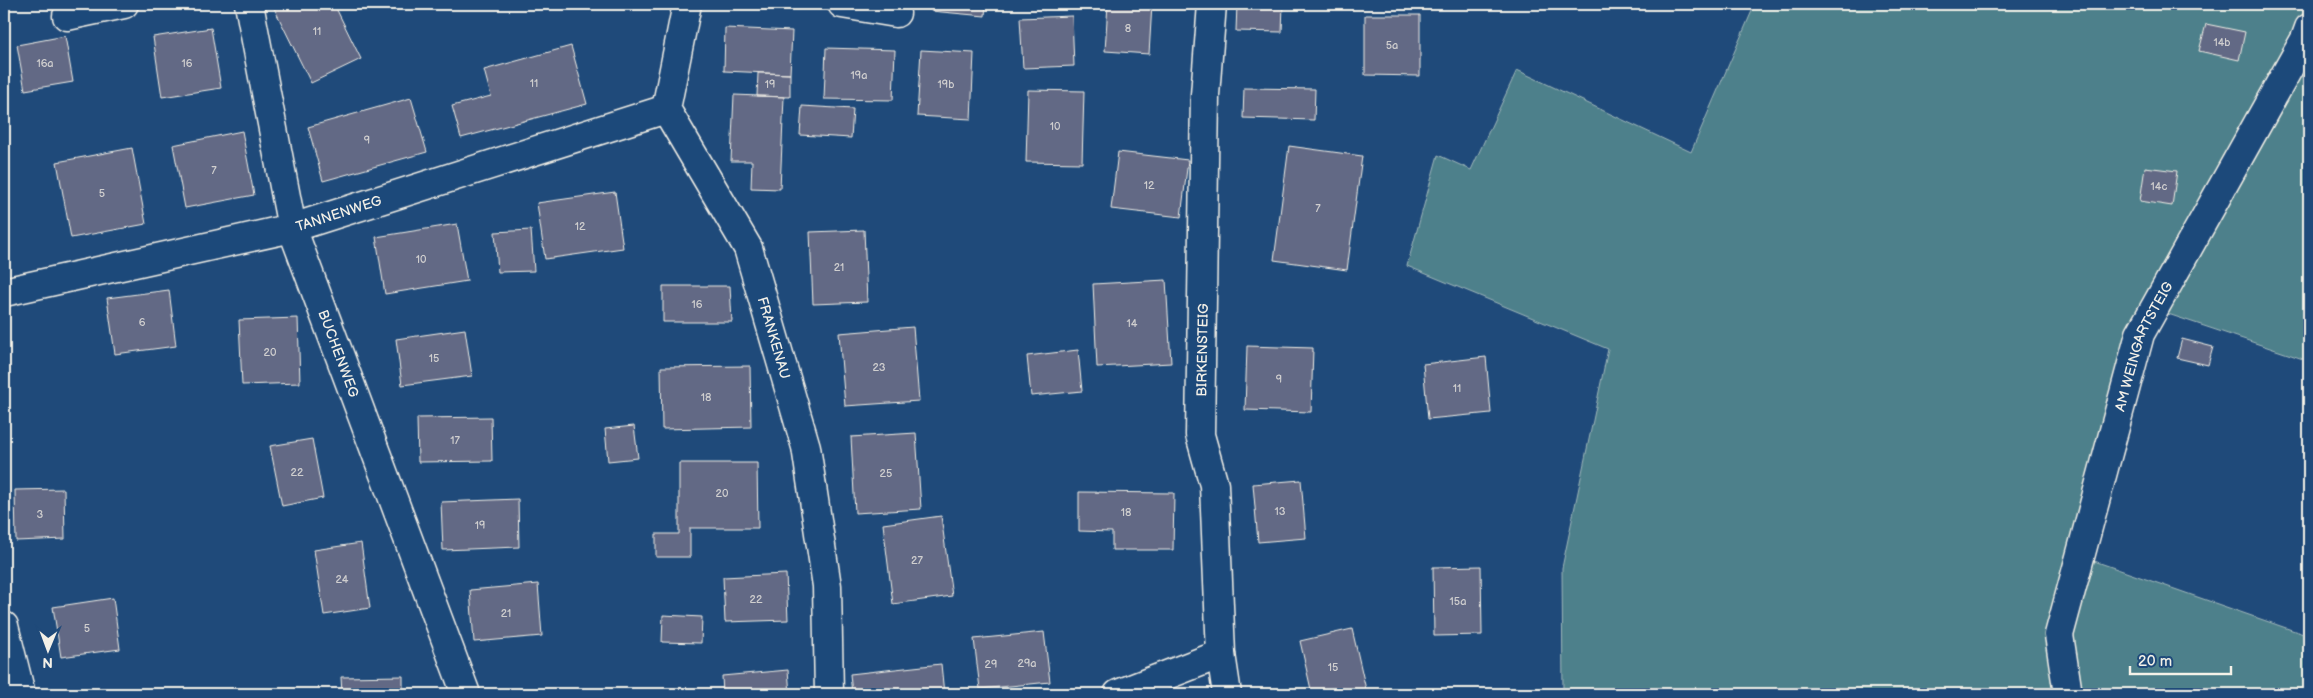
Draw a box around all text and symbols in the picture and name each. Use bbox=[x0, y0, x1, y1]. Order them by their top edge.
house number: 8 bbox=[1125, 22, 1131, 35]
house number: 11 bbox=[313, 25, 321, 38]
house number: 14b bbox=[2213, 36, 2231, 49]
house number: 5a bbox=[1386, 39, 1398, 52]
house number: 16a bbox=[36, 57, 54, 70]
house number: 16 bbox=[182, 57, 193, 70]
house number: 19a bbox=[851, 69, 867, 82]
house number: 11 bbox=[530, 77, 538, 90]
house number: 19 bbox=[765, 78, 775, 91]
house number: 19b bbox=[938, 78, 954, 91]
house number: 10 bbox=[1050, 120, 1061, 133]
house number: 9 bbox=[364, 134, 370, 147]
house number: 7 bbox=[211, 164, 217, 177]
house number: 12 bbox=[1144, 179, 1155, 192]
house number: 14c bbox=[2151, 180, 2168, 193]
house number: 5 bbox=[99, 187, 105, 200]
street label: TANNENWEG bbox=[294, 192, 384, 235]
house number: 7 bbox=[1315, 202, 1321, 215]
house number: 12 bbox=[575, 220, 586, 233]
house number: 10 bbox=[416, 253, 427, 266]
house number: 21 bbox=[834, 261, 844, 274]
street label: AM WEINGARTSTEIG bbox=[2112, 278, 2177, 413]
street label: FRANKENAU bbox=[754, 295, 794, 381]
house number: 16 bbox=[692, 298, 703, 311]
street label: BIRKENSTEIG bbox=[1193, 303, 1212, 397]
street label: BUCHENWEG bbox=[314, 307, 363, 400]
house number: 6 bbox=[139, 316, 146, 329]
house number: 14 bbox=[1127, 317, 1138, 330]
house number: 20 bbox=[264, 346, 277, 359]
house number: 15 bbox=[429, 352, 439, 365]
house number: 23 bbox=[872, 361, 886, 374]
house number: 9 bbox=[1276, 373, 1282, 386]
house number: 11 bbox=[1453, 382, 1461, 395]
house number: 18 bbox=[701, 391, 711, 404]
house number: 17 bbox=[450, 434, 460, 447]
house number: 22 bbox=[291, 466, 304, 479]
house number: 25 bbox=[880, 467, 892, 480]
house number: 20 bbox=[716, 487, 729, 500]
house number: 13 bbox=[1274, 505, 1286, 518]
house number: 18 bbox=[1121, 506, 1131, 519]
house number: 3 bbox=[37, 508, 44, 521]
house number: 19 bbox=[475, 519, 485, 532]
house number: 27 bbox=[911, 554, 924, 567]
house number: 24 bbox=[335, 573, 349, 586]
house number: 22 bbox=[750, 593, 763, 606]
house number: 15a bbox=[1450, 595, 1466, 608]
house number: 21 bbox=[501, 607, 511, 620]
house number: 5 bbox=[84, 622, 90, 635]
north arrow bbox=[22, 626, 72, 676]
scale bar bbox=[2130, 643, 2232, 675]
text: 20 m bbox=[2138, 652, 2172, 671]
text: N bbox=[42, 654, 53, 671]
house number: 29a bbox=[1017, 657, 1037, 670]
house number: 29 bbox=[985, 658, 997, 671]
house number: 15 bbox=[1328, 661, 1338, 674]

